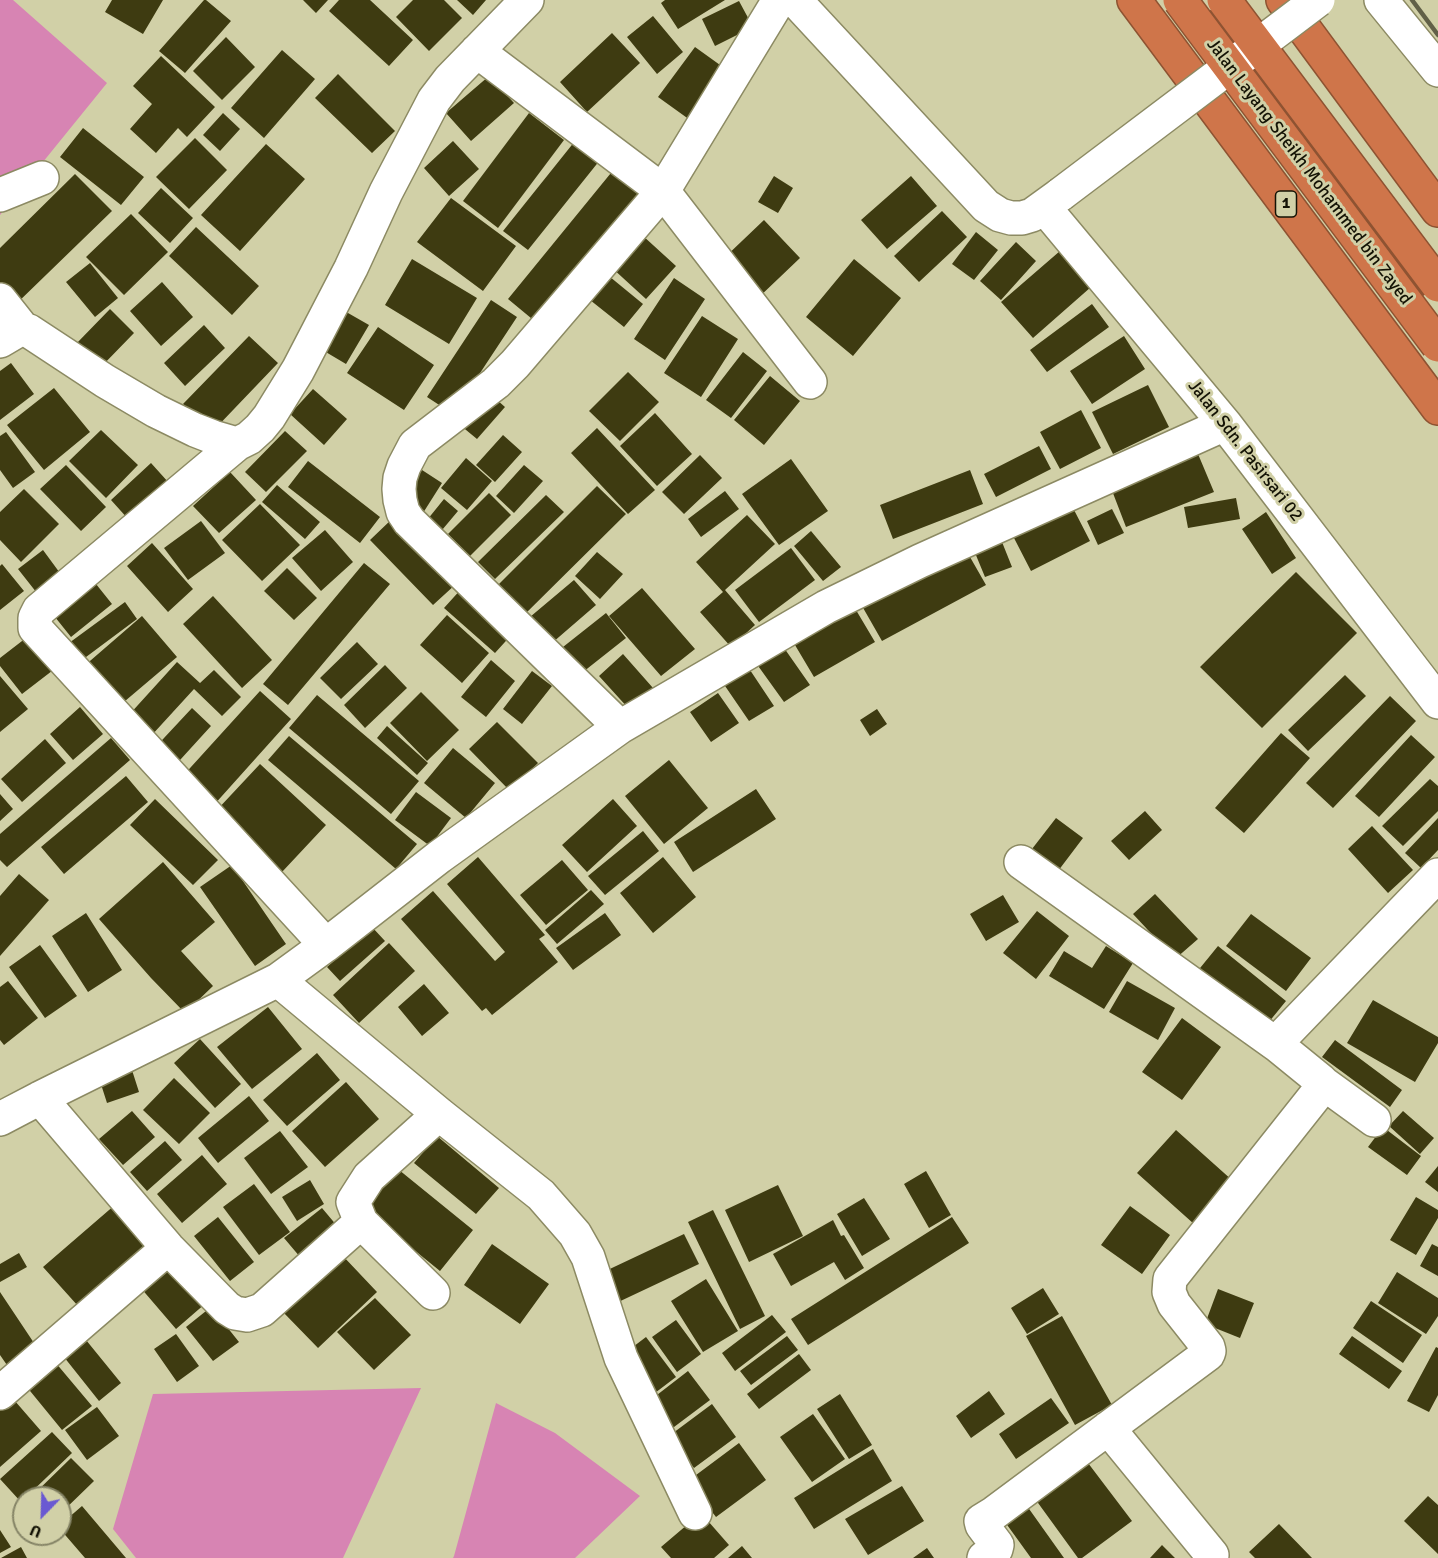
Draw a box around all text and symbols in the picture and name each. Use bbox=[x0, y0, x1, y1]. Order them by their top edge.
street label: Jalan Layang Sheikh Mohammed bin Zayed bbox=[1202, 35, 1416, 309]
road number: 1 bbox=[1276, 191, 1296, 217]
street label: Jalan Sdn. Pasirsari 02 bbox=[1183, 376, 1307, 526]
north arrow bbox=[12, 1486, 72, 1546]
text: U bbox=[27, 1519, 45, 1542]

